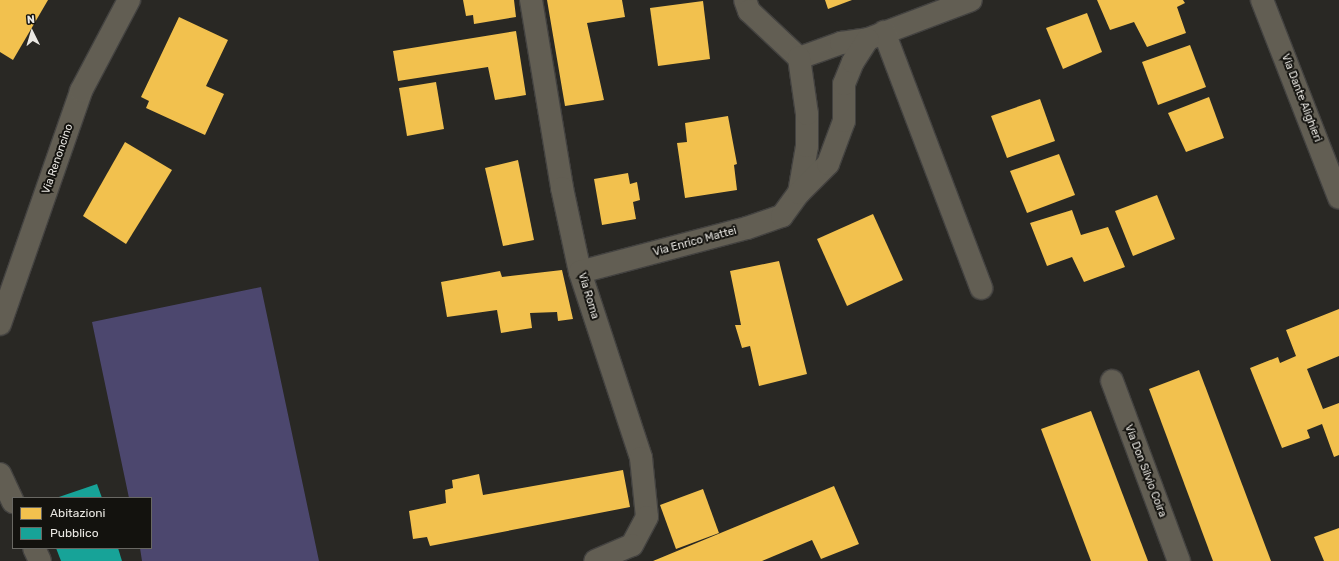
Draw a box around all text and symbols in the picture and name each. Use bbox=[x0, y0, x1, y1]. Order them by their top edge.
north arrow bbox=[12, 12, 52, 52]
text: N bbox=[26, 13, 35, 26]
street label: Via Dante Alighieri bbox=[1278, 52, 1324, 144]
street label: Via Renoncino bbox=[40, 122, 76, 196]
street label: Via Enrico Mattei bbox=[652, 224, 738, 260]
street label: Via Roma bbox=[575, 271, 601, 321]
street label: Via Don Silvio Coira bbox=[1121, 423, 1169, 519]
legend bbox=[12, 497, 152, 549]
text: Abitazioni bbox=[50, 506, 105, 520]
text: Pubblico bbox=[50, 526, 99, 540]

